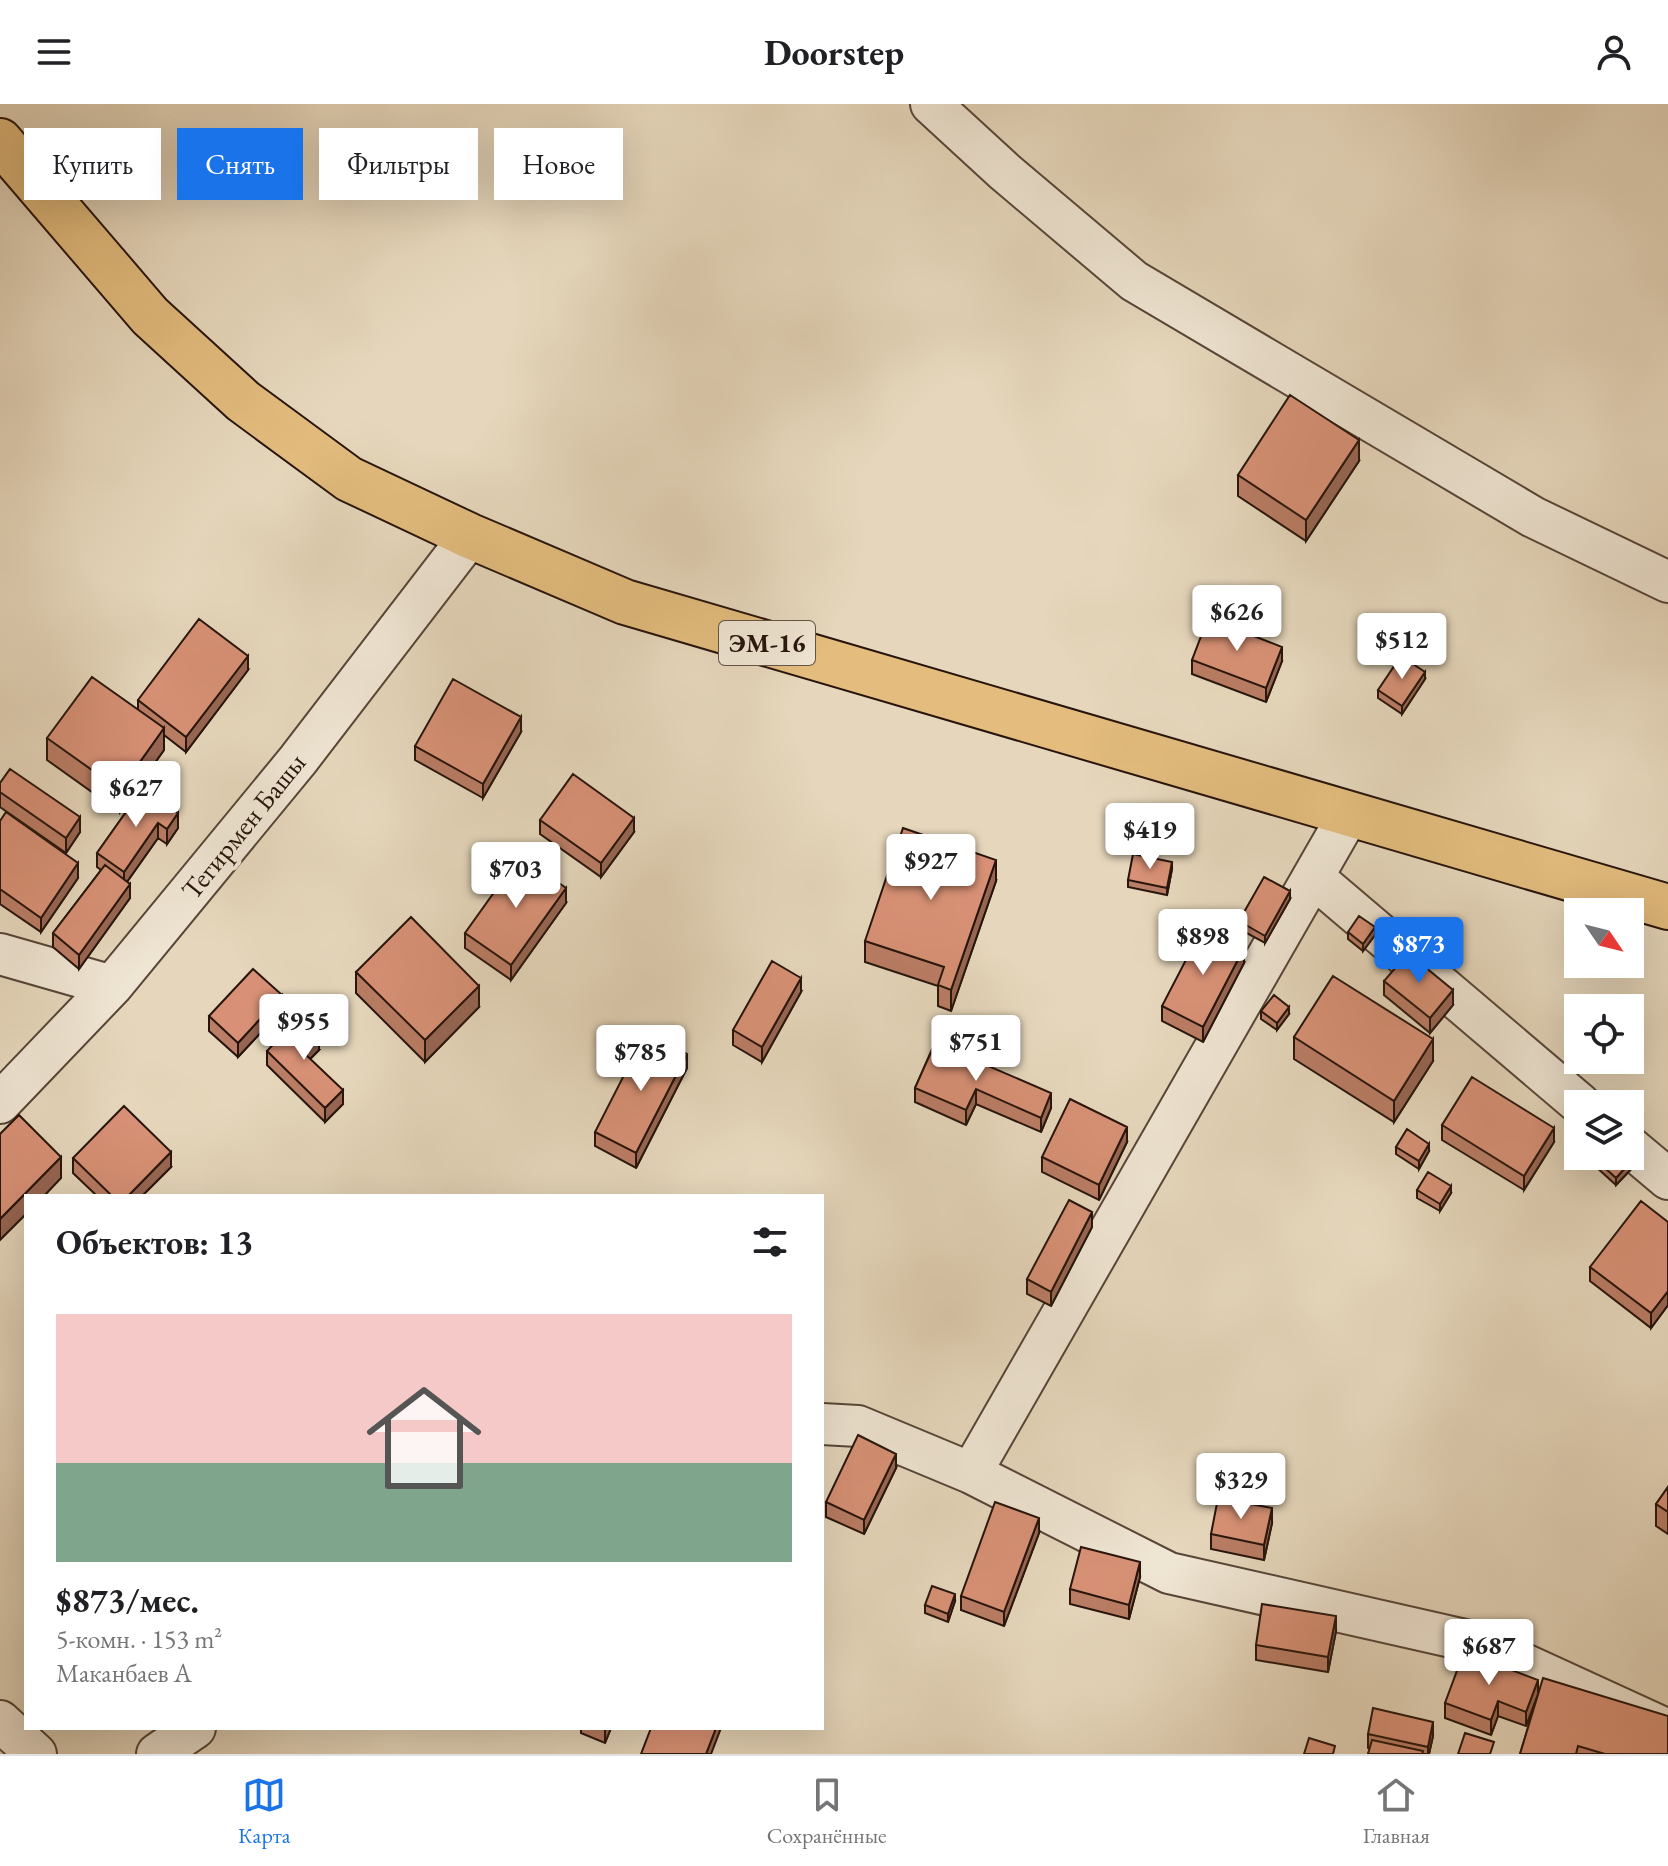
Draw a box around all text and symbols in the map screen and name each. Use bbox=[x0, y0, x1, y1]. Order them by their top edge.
text: Doorstep bbox=[764, 29, 904, 76]
icon: menu bbox=[32, 30, 76, 74]
icon: person bbox=[1592, 30, 1636, 74]
chip: Купить bbox=[24, 128, 161, 200]
chip: Снять bbox=[177, 128, 303, 200]
chip: Фильтры bbox=[319, 128, 478, 200]
chip: Новое bbox=[494, 128, 623, 200]
pin: $626 bbox=[1190, 585, 1284, 653]
text: $626 bbox=[1210, 594, 1264, 628]
pin: $512 bbox=[1355, 613, 1449, 681]
road number: ЭМ-16 bbox=[719, 621, 815, 665]
text: $512 bbox=[1375, 622, 1429, 656]
street label: Тегирмен Башы bbox=[173, 745, 313, 907]
pin: $627 bbox=[89, 761, 183, 829]
text: $627 bbox=[109, 770, 163, 804]
pin: $419 bbox=[1103, 803, 1197, 871]
text: $419 bbox=[1123, 812, 1177, 846]
pin: $927 bbox=[884, 834, 978, 902]
pin: $703 bbox=[469, 842, 563, 910]
text: $927 bbox=[904, 843, 958, 877]
text: $703 bbox=[489, 851, 543, 885]
north arrow bbox=[1564, 898, 1644, 978]
map controls bbox=[1564, 898, 1644, 1170]
pin: $898 bbox=[1156, 909, 1250, 977]
pin: $873 bbox=[1372, 917, 1466, 985]
text: $898 bbox=[1176, 918, 1230, 952]
text: $873 bbox=[1392, 926, 1446, 960]
pin: $955 bbox=[257, 994, 351, 1062]
button: locate bbox=[1564, 994, 1644, 1074]
text: $955 bbox=[277, 1003, 331, 1037]
pin: $751 bbox=[929, 1015, 1023, 1083]
text: $751 bbox=[949, 1024, 1003, 1058]
pin: $785 bbox=[594, 1025, 688, 1093]
text: $785 bbox=[614, 1034, 668, 1068]
button: layers bbox=[1564, 1090, 1644, 1170]
text: Объектов: 13 bbox=[56, 1220, 253, 1264]
icon: filters bbox=[748, 1220, 792, 1264]
icon: home bbox=[352, 1366, 496, 1510]
pin: $329 bbox=[1194, 1453, 1288, 1521]
text: $329 bbox=[1214, 1462, 1268, 1496]
text: $873/мес. bbox=[56, 1578, 199, 1622]
pin: $687 bbox=[1442, 1619, 1536, 1687]
text: 5-комн. · 153 m² bbox=[56, 1622, 222, 1656]
text: $687 bbox=[1462, 1628, 1516, 1662]
text: Маканбаев А bbox=[56, 1656, 192, 1690]
tab: Карта bbox=[238, 1773, 291, 1850]
tab: Сохранённые bbox=[767, 1773, 887, 1850]
tab: Главная bbox=[1363, 1773, 1430, 1850]

